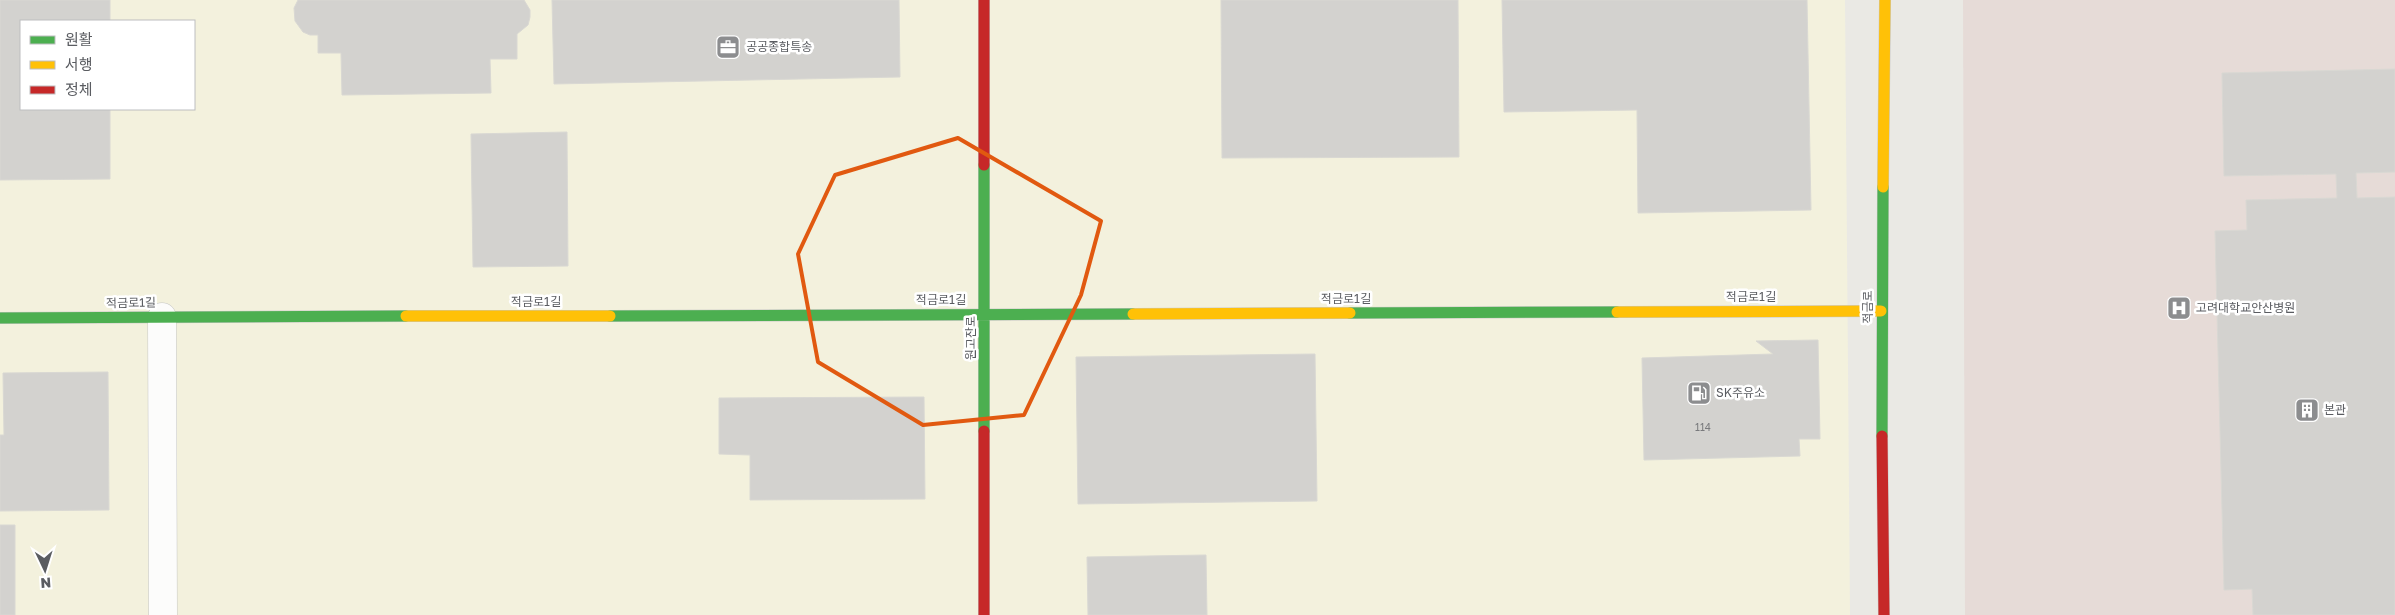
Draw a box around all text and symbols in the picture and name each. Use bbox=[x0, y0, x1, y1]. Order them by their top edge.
legend bbox=[20, 20, 195, 110]
text: 원활 bbox=[65, 30, 93, 48]
office icon: 공공종합특송 bbox=[715, 34, 741, 60]
place label: 공공종합특송 bbox=[746, 39, 812, 54]
text: 서행 bbox=[65, 55, 93, 73]
text: 정체 bbox=[65, 80, 93, 98]
street label: 적금로1길 bbox=[1726, 289, 1776, 304]
street label: 적금로 bbox=[1860, 290, 1875, 324]
street label: 적금로1길 bbox=[1321, 291, 1371, 306]
street label: 적금로1길 bbox=[916, 292, 966, 307]
street label: 적금로1길 bbox=[511, 294, 561, 309]
street label: 적금로1길 bbox=[106, 295, 156, 310]
hospital icon: 고려대학교안산병원 bbox=[2166, 295, 2192, 321]
place label: 고려대학교안산병원 bbox=[2196, 300, 2295, 315]
street label: 원고잔로 bbox=[963, 316, 978, 360]
fuel station icon: SK주유소 bbox=[1686, 380, 1712, 406]
place label: SK주유소 bbox=[1716, 385, 1765, 400]
building icon: 본관 bbox=[2294, 397, 2320, 423]
place label: 본관 bbox=[2324, 402, 2346, 417]
house number: 114 bbox=[1695, 421, 1711, 433]
north arrow bbox=[20, 545, 70, 595]
text: N bbox=[40, 575, 52, 592]

